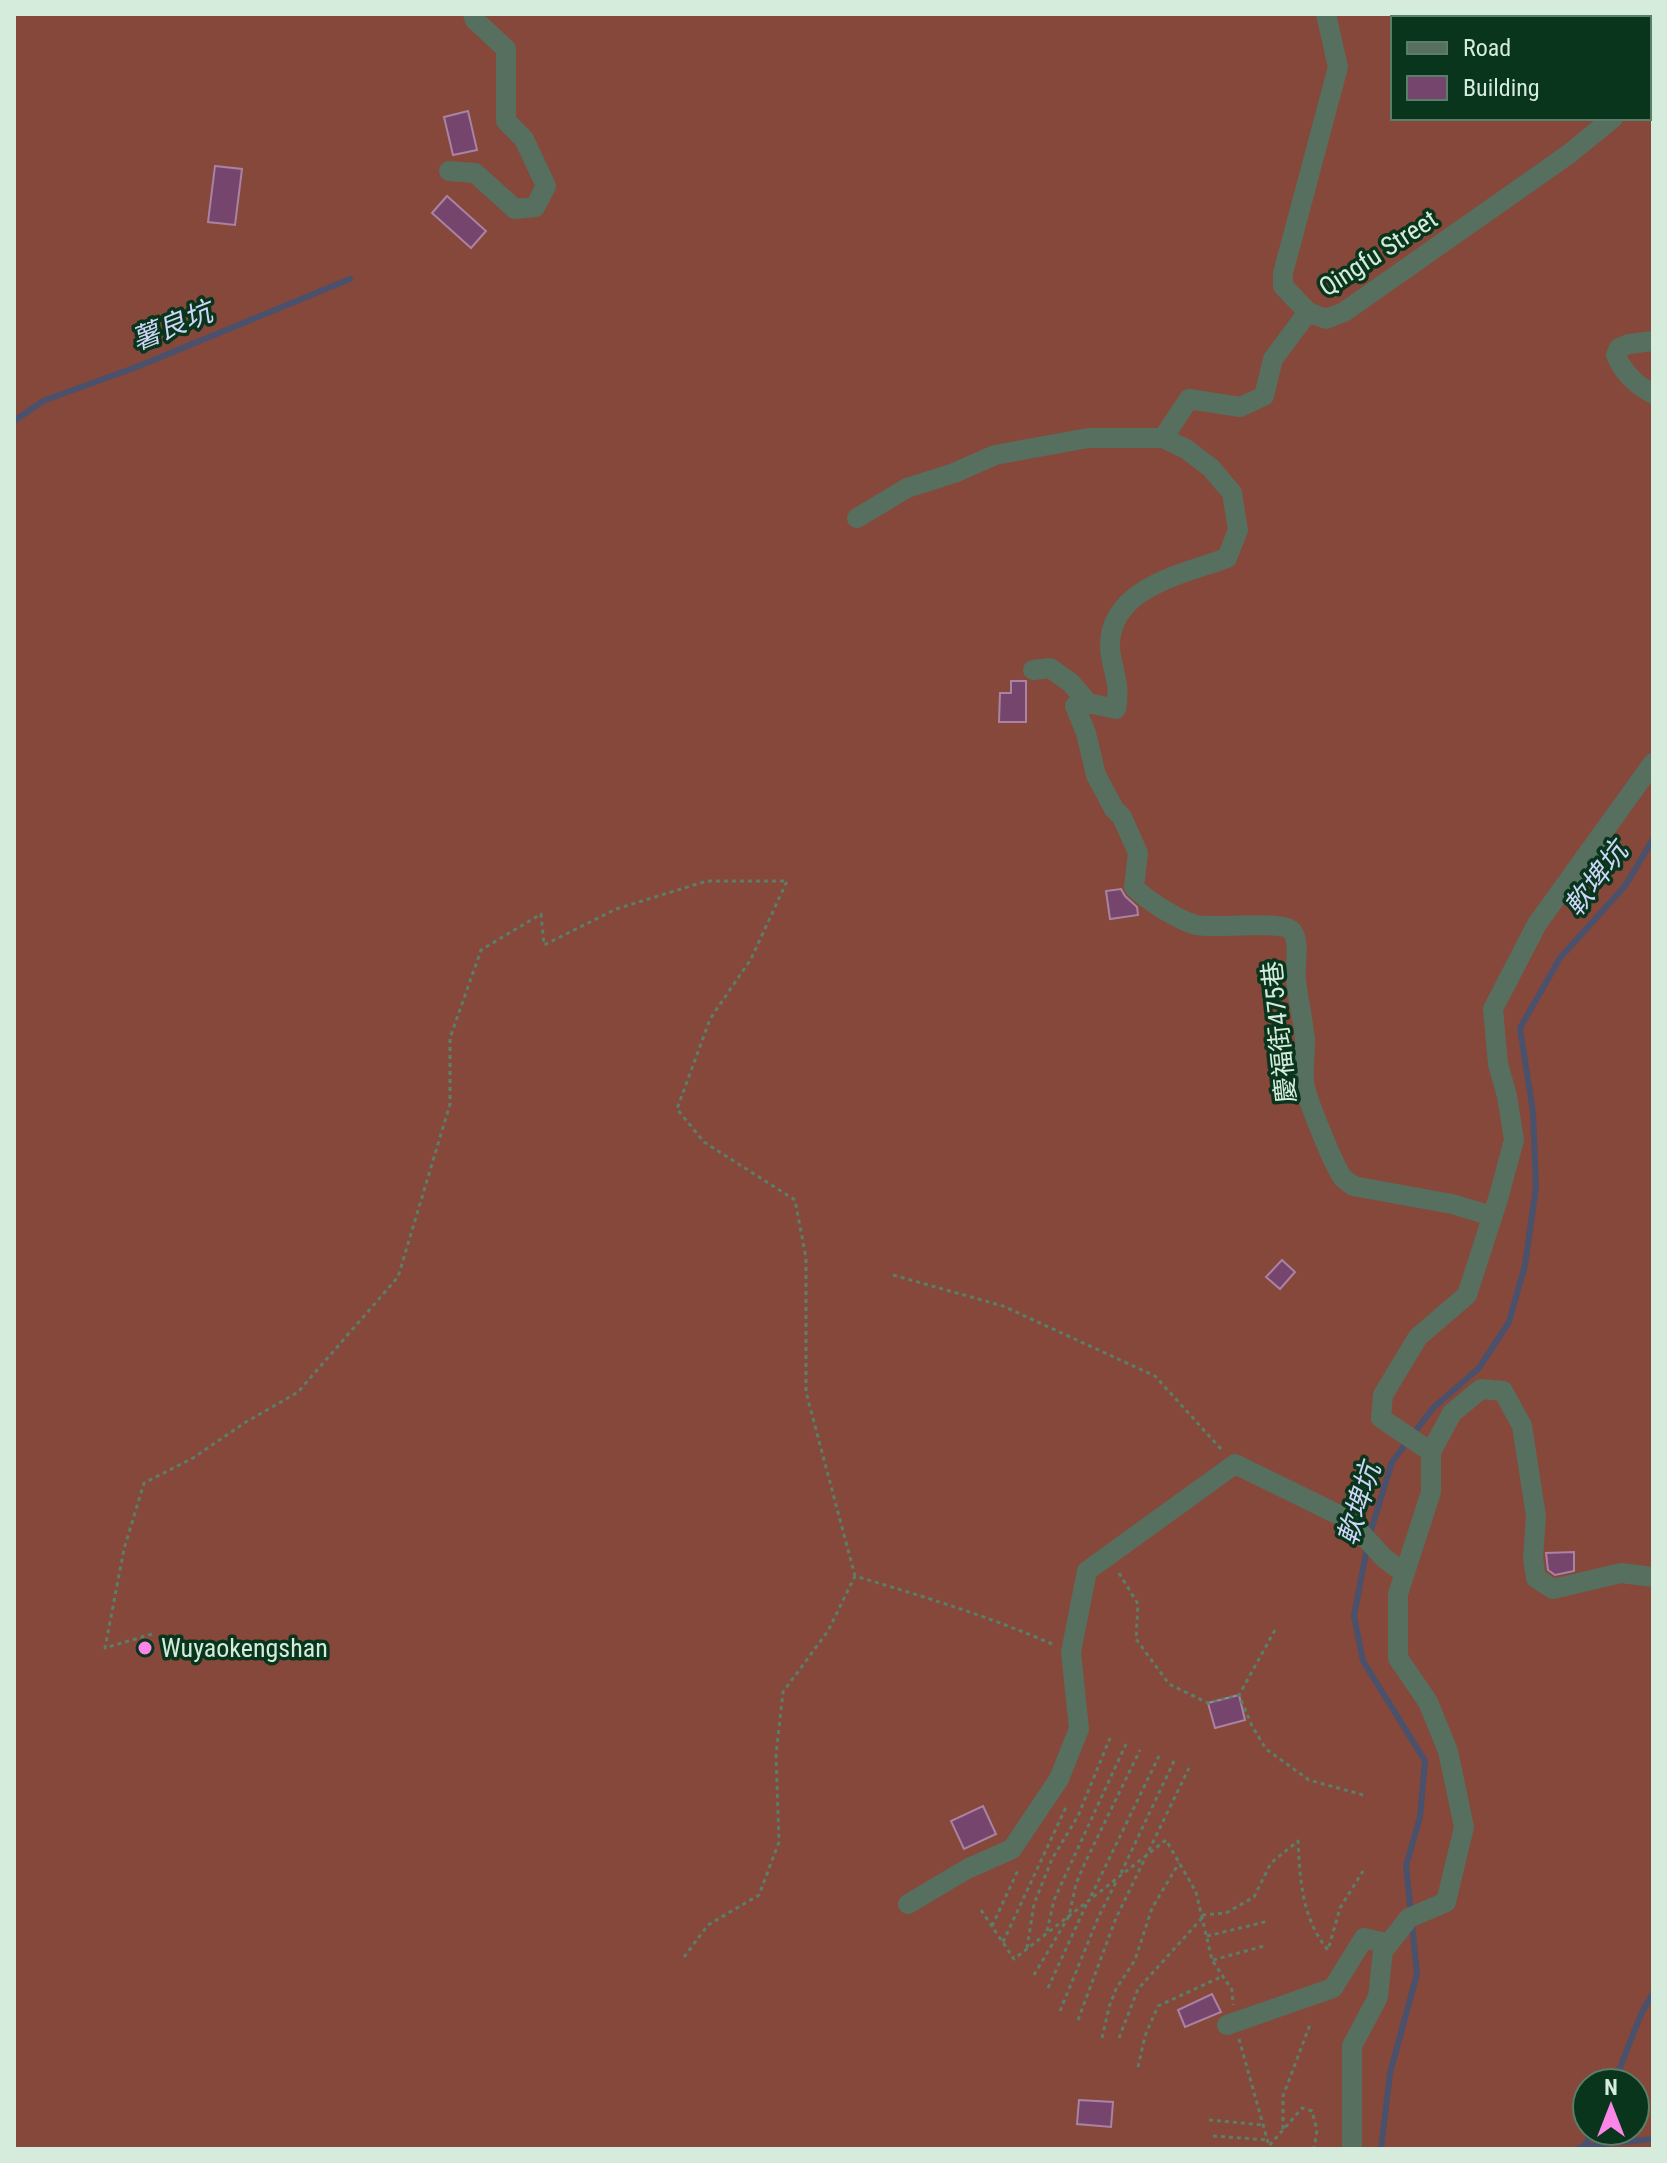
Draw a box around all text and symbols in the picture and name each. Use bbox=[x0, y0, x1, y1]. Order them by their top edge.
legend bbox=[1391, 16, 1651, 120]
text: Road bbox=[1463, 34, 1511, 62]
text: Building bbox=[1463, 74, 1540, 102]
street label: Qingfu Street bbox=[1313, 204, 1443, 302]
water label: 薯良坑 bbox=[127, 293, 221, 357]
water label: 軟埤坑 bbox=[1558, 832, 1637, 922]
street label: 慶福街475巷 bbox=[1257, 960, 1301, 1104]
water label: 軟埤坑 bbox=[1331, 1455, 1388, 1549]
place label: Wuyaokengshan bbox=[161, 1633, 328, 1663]
marker: Wuyaokengshan bbox=[136, 1639, 154, 1657]
north arrow bbox=[1571, 2067, 1651, 2147]
text: N bbox=[1604, 2075, 1618, 2100]

